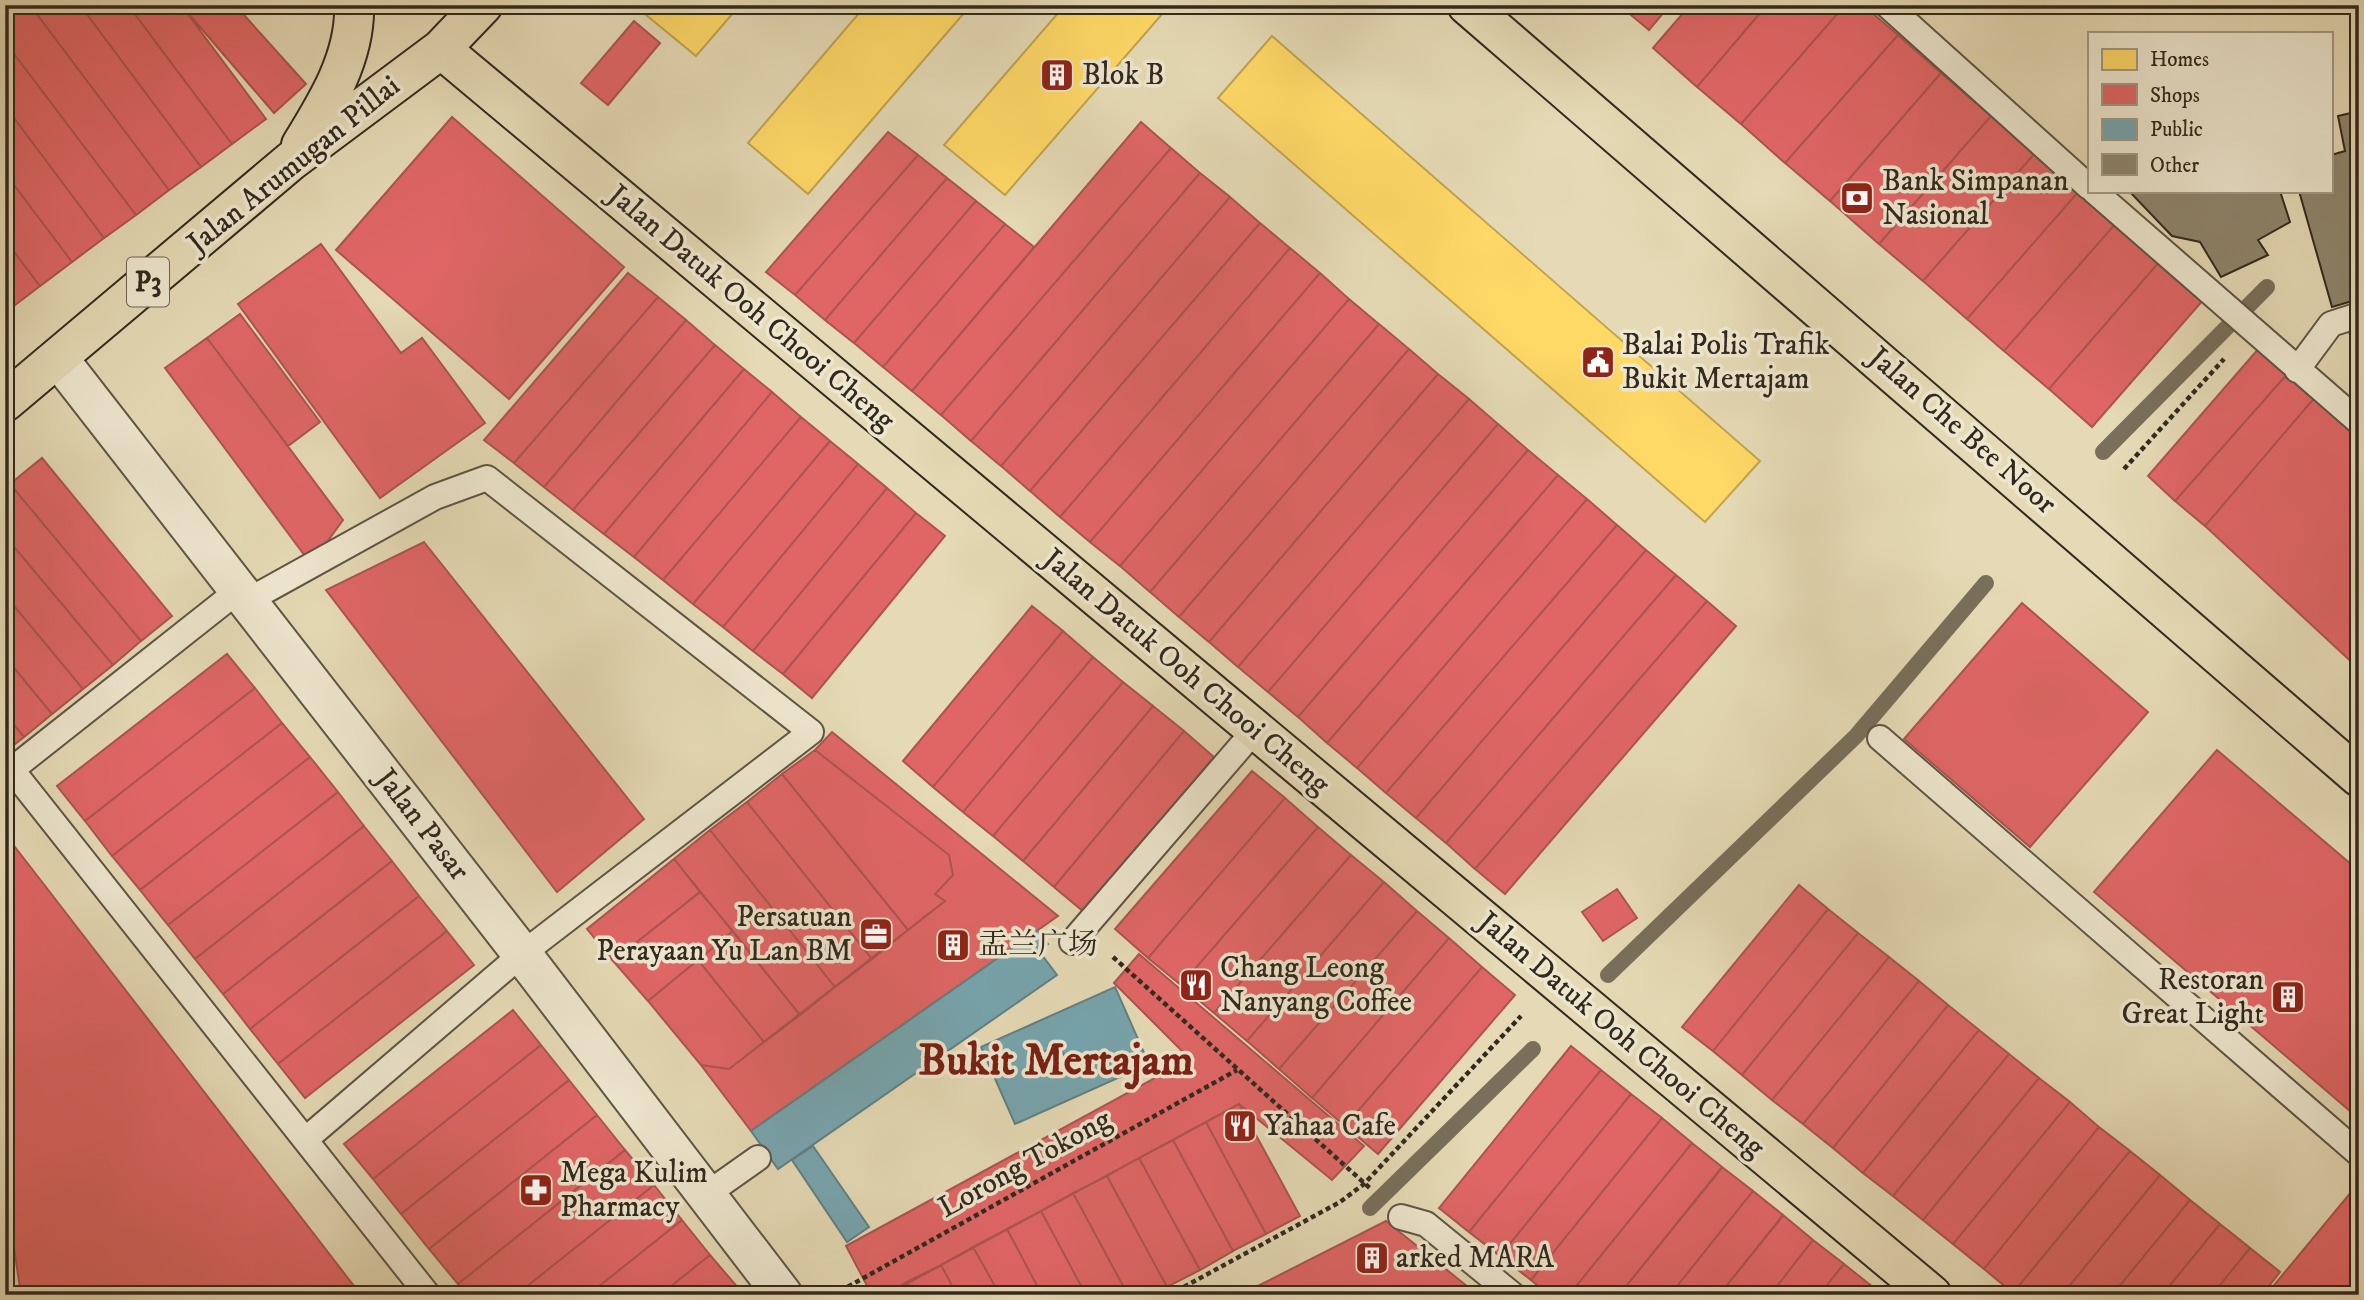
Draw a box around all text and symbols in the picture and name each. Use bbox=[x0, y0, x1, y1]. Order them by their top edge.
legend bbox=[2088, 32, 2332, 192]
text: Homes bbox=[2150, 47, 2209, 73]
building icon: Blok B bbox=[1038, 56, 1076, 94]
place label: Blok B bbox=[1082, 57, 1165, 94]
street label: Jalan Arumugan Pillai bbox=[178, 68, 408, 264]
text: Shops bbox=[2150, 83, 2200, 109]
text: Public bbox=[2150, 117, 2203, 143]
text: Other bbox=[2150, 153, 2199, 179]
place label: Bank Simpanan Nasional bbox=[1882, 163, 2069, 234]
street label: Jalan Datuk Ooh Chooi Cheng bbox=[598, 175, 902, 439]
bank icon: Bank Simpanan Nasional bbox=[1838, 179, 1876, 217]
road number: P3 bbox=[127, 258, 169, 306]
place label: Balai Polis Trafik Bukit Mertajam bbox=[1622, 327, 1830, 398]
street label: Jalan Che Bee Noor bbox=[1858, 337, 2064, 523]
public building icon: Balai Polis Trafik Bukit Mertajam bbox=[1579, 343, 1617, 381]
street label: Jalan Datuk Ooh Chooi Cheng bbox=[1033, 539, 1337, 803]
street label: Jalan Pasar bbox=[365, 759, 477, 888]
place label: Persatuan Perayaan Yu Lan BM bbox=[596, 899, 852, 970]
street label: Jalan Datuk Ooh Chooi Cheng bbox=[1468, 902, 1772, 1166]
office icon: Persatuan Perayaan Yu Lan BM bbox=[857, 915, 895, 953]
building icon: 盂兰广场 bbox=[934, 926, 972, 964]
place label: 盂兰广场 bbox=[978, 927, 1098, 964]
place label: Chang Leong Nanyang Coffee bbox=[1220, 950, 1412, 1021]
place label: Restoran Great Light bbox=[2122, 962, 2264, 1033]
restaurant icon: Chang Leong Nanyang Coffee bbox=[1177, 966, 1215, 1004]
building icon: Restoran Great Light bbox=[2269, 978, 2307, 1016]
district label: Bukit Mertajam bbox=[919, 1034, 1193, 1090]
street label: Lorong Tokong bbox=[932, 1101, 1118, 1227]
restaurant icon: Yahaa Cafe bbox=[1221, 1107, 1259, 1145]
place label: Yahaa Cafe bbox=[1264, 1108, 1396, 1145]
place label: Mega Kulim Pharmacy bbox=[560, 1155, 708, 1226]
pharmacy icon: Mega Kulim Pharmacy bbox=[517, 1171, 555, 1209]
building icon: arked MARA bbox=[1353, 1239, 1391, 1277]
place label: arked MARA bbox=[1396, 1240, 1555, 1277]

